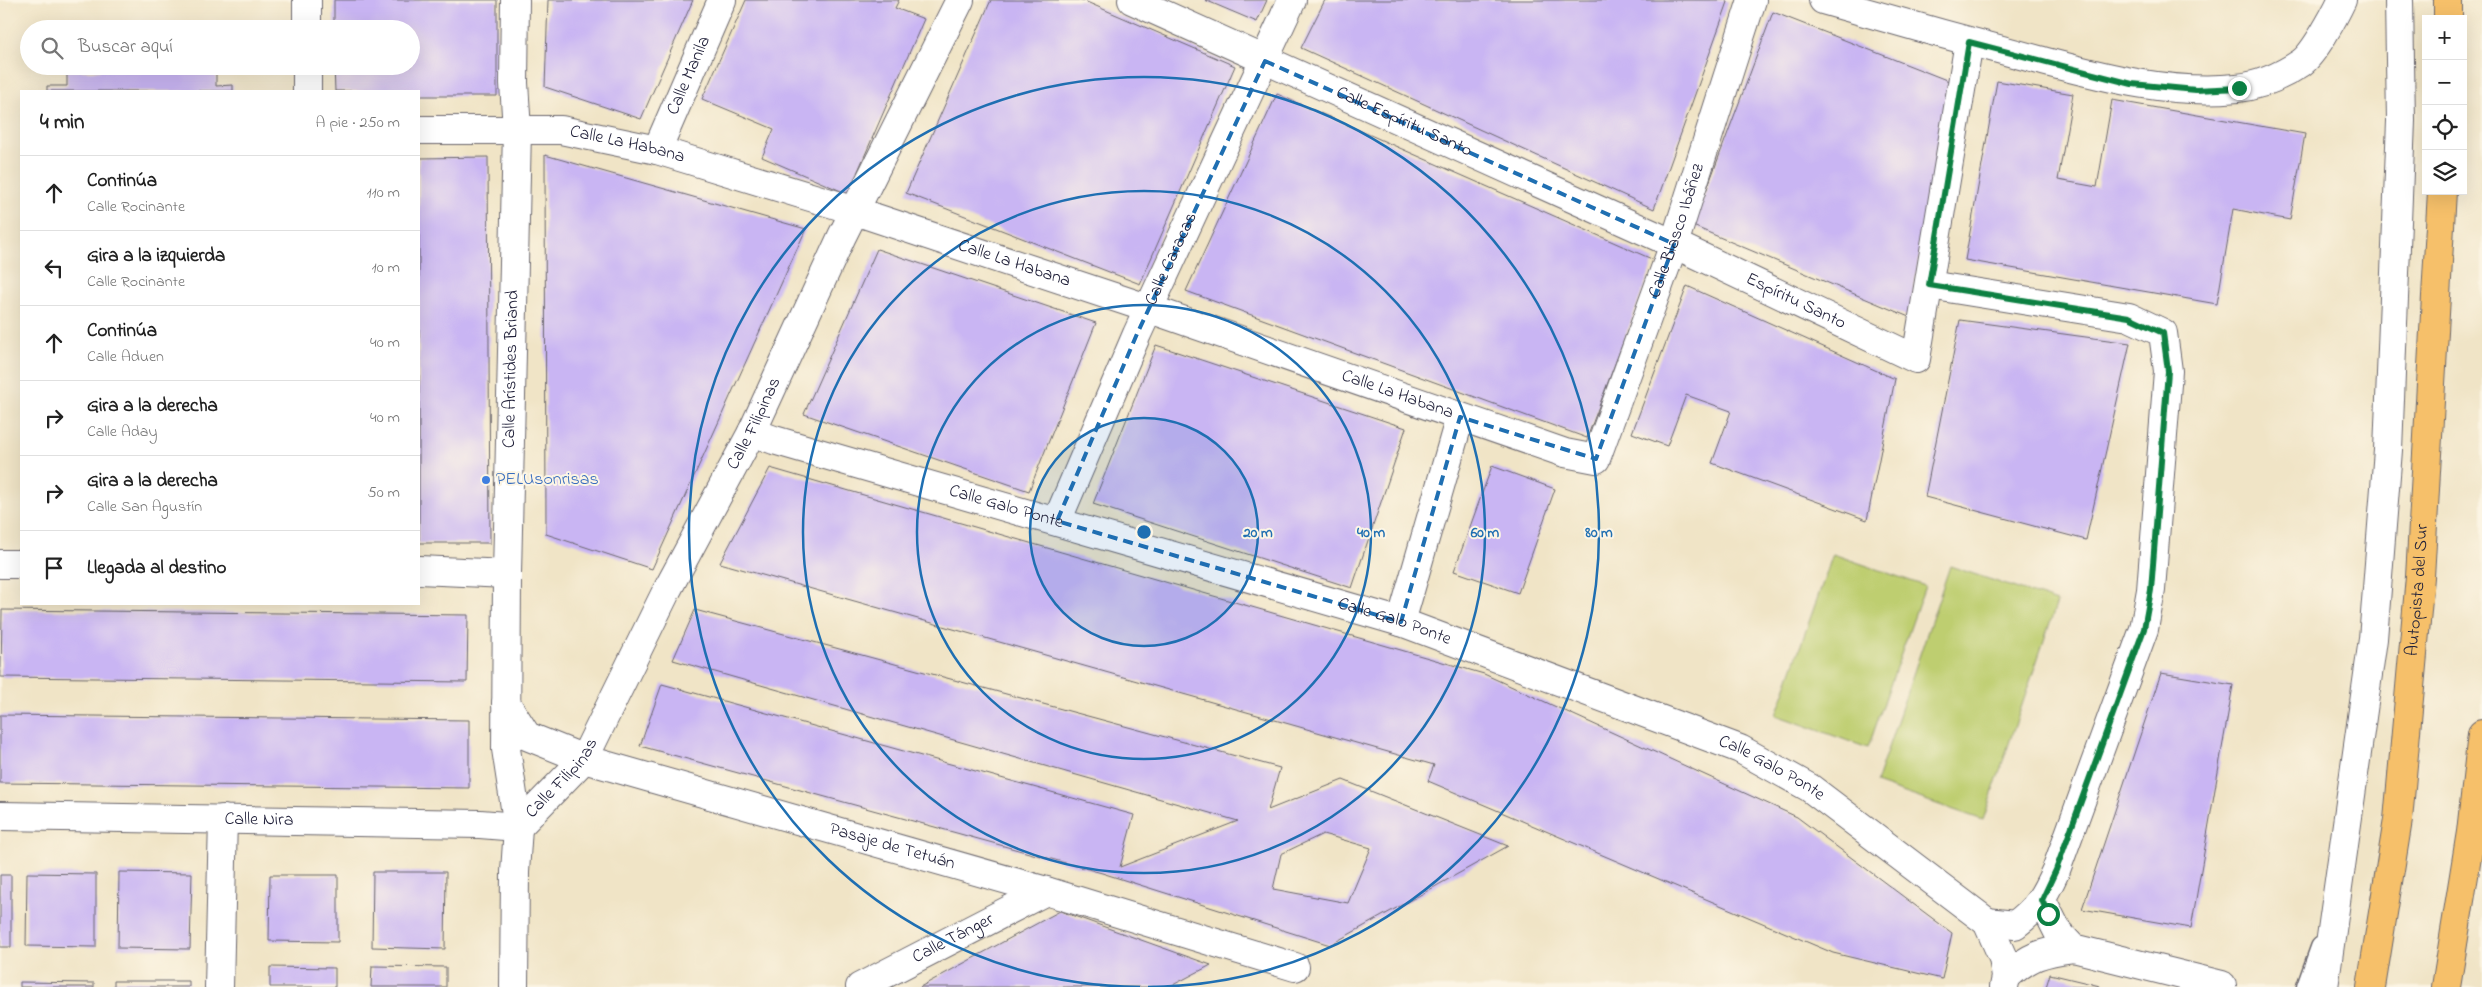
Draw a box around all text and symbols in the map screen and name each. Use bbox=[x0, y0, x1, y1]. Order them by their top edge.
map controls bbox=[2422, 15, 2467, 195]
button: + bbox=[2422, 15, 2467, 60]
search box bbox=[20, 20, 420, 75]
street label: Calle Manila bbox=[661, 32, 718, 119]
icon: search bbox=[38, 34, 66, 62]
text: Buscar aquí bbox=[78, 34, 173, 61]
button: − bbox=[2422, 60, 2467, 105]
route end bbox=[2228, 77, 2251, 100]
street label: Calle Espíritu Santo bbox=[1332, 80, 1476, 164]
button: locate bbox=[2422, 105, 2467, 150]
text: 4 min bbox=[40, 108, 84, 138]
text: A pie · 250 m bbox=[316, 111, 400, 135]
street label: Calle La Habana bbox=[568, 119, 688, 171]
button: layers bbox=[2422, 150, 2467, 195]
street label: Calle Blasco Ibáñez bbox=[1642, 160, 1712, 302]
text: Continúa bbox=[87, 168, 157, 195]
icon: ahead bbox=[40, 179, 68, 207]
text: 110 m bbox=[366, 181, 400, 205]
text: Calle Rocinante bbox=[87, 195, 185, 219]
street label: Calle Caracas bbox=[1139, 208, 1205, 310]
street label: Calle La Habana bbox=[954, 233, 1074, 295]
text: Gira a la izquierda bbox=[87, 243, 225, 270]
icon: left bbox=[40, 254, 68, 282]
text: 10 m bbox=[372, 256, 400, 280]
street label: Espíritu Santo bbox=[1741, 267, 1850, 337]
text: Calle Rocinante bbox=[87, 270, 185, 294]
street label: Calle Arístides Briand bbox=[497, 290, 526, 448]
text: Continúa bbox=[87, 318, 157, 345]
icon: ahead bbox=[40, 329, 68, 357]
text: 40 m bbox=[370, 331, 400, 355]
text: Calle Aduen bbox=[87, 345, 164, 369]
street label: Calle La Habana bbox=[1338, 363, 1457, 426]
street label: Calle Filipinas bbox=[721, 373, 788, 475]
text: Gira a la derecha bbox=[87, 393, 218, 420]
icon: right bbox=[40, 404, 68, 432]
text: 40 m bbox=[370, 406, 400, 430]
text: Calle Aday bbox=[87, 420, 157, 444]
place label: PELUsonrisas bbox=[496, 467, 599, 493]
text: Gira a la derecha bbox=[87, 468, 218, 495]
marker: PELUsonrisas bbox=[480, 474, 492, 486]
street label: Calle Galo Ponte bbox=[946, 478, 1067, 537]
icon: right bbox=[40, 479, 68, 507]
text: 50 m bbox=[368, 481, 400, 505]
text: Calle San Agustín bbox=[87, 495, 202, 519]
text: 20 m bbox=[1242, 522, 1273, 544]
text: 40 m bbox=[1356, 522, 1385, 544]
text: 60 m bbox=[1470, 522, 1500, 544]
text: 80 m bbox=[1584, 522, 1613, 544]
centre of rings bbox=[1135, 523, 1153, 541]
street label: Autopista del Sur bbox=[2400, 523, 2436, 657]
icon: arrive bbox=[40, 554, 68, 582]
text: Llegada al destino bbox=[87, 555, 226, 582]
street label: Calle Galo Ponte bbox=[1335, 591, 1456, 653]
street label: Calle Galo Ponte bbox=[1715, 729, 1831, 808]
street label: Calle Filipinas bbox=[520, 734, 605, 825]
street label: Calle Nira bbox=[224, 807, 294, 834]
street label: Pasaje de Tetuán bbox=[826, 817, 958, 877]
route start bbox=[2037, 903, 2060, 926]
street label: Calle Tánger bbox=[908, 907, 999, 971]

